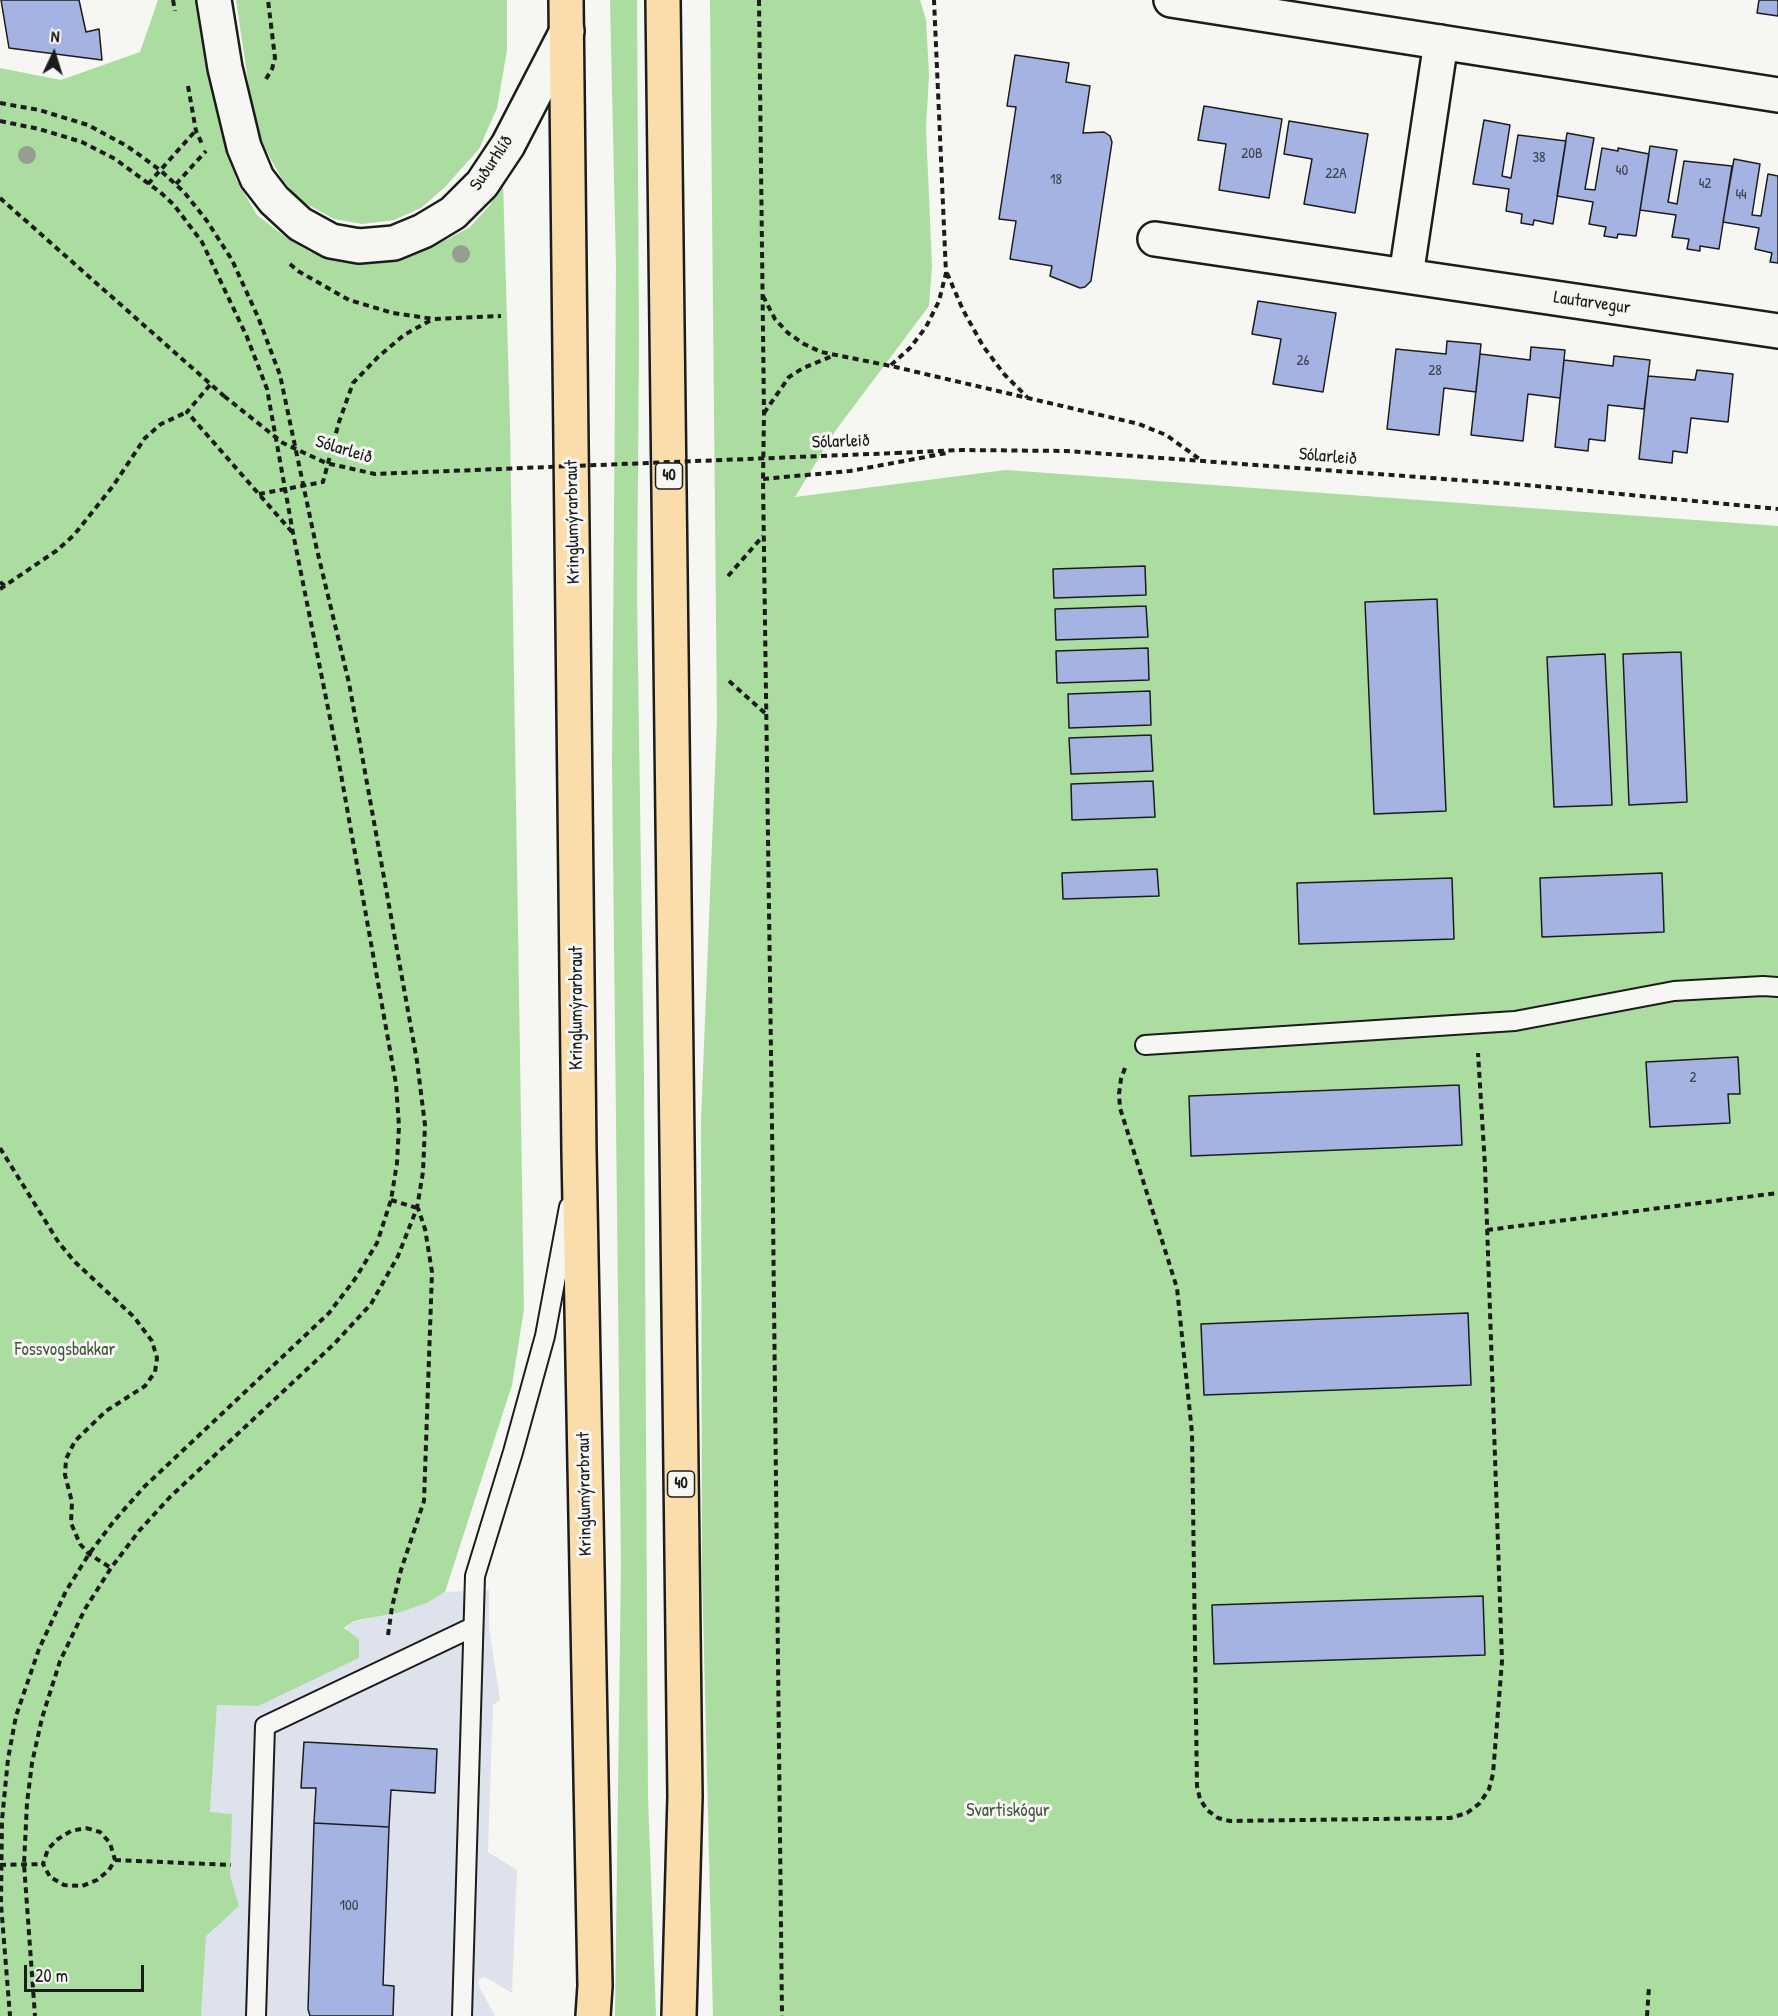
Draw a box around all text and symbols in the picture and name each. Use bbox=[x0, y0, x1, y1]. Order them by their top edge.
north arrow bbox=[24, 24, 84, 84]
text: N bbox=[50, 25, 60, 47]
street label: Suðurhlíð bbox=[466, 131, 518, 195]
house number: 20B bbox=[1241, 145, 1263, 163]
house number: 38 bbox=[1532, 149, 1546, 167]
house number: 40 bbox=[1616, 162, 1628, 180]
house number: 22A bbox=[1325, 165, 1347, 183]
house number: 18 bbox=[1050, 171, 1062, 189]
house number: 42 bbox=[1699, 175, 1711, 193]
house number: 44 bbox=[1735, 186, 1747, 204]
street label: Lautarvegur bbox=[1552, 287, 1632, 319]
house number: 26 bbox=[1296, 352, 1310, 370]
house number: 28 bbox=[1428, 362, 1442, 380]
street label: Sólarleið bbox=[811, 430, 871, 454]
street label: Sólarleið bbox=[313, 431, 375, 469]
street label: Sólarleið bbox=[1298, 444, 1358, 470]
street label: Kringlumýrarbraut bbox=[561, 460, 585, 584]
road number: 40 bbox=[656, 463, 682, 489]
street label: Kringlumýrarbraut bbox=[566, 946, 588, 1070]
house number: 2 bbox=[1689, 1069, 1697, 1087]
park label: Fossvogsbakkar bbox=[15, 1339, 115, 1361]
street label: Kringlumýrarbraut bbox=[573, 1432, 597, 1556]
road number: 40 bbox=[668, 1471, 694, 1497]
park label: Svartiskógur bbox=[966, 1800, 1050, 1822]
house number: 100 bbox=[340, 1897, 358, 1915]
scale bar bbox=[27, 1953, 147, 1991]
text: 20 m bbox=[35, 1963, 68, 1988]

